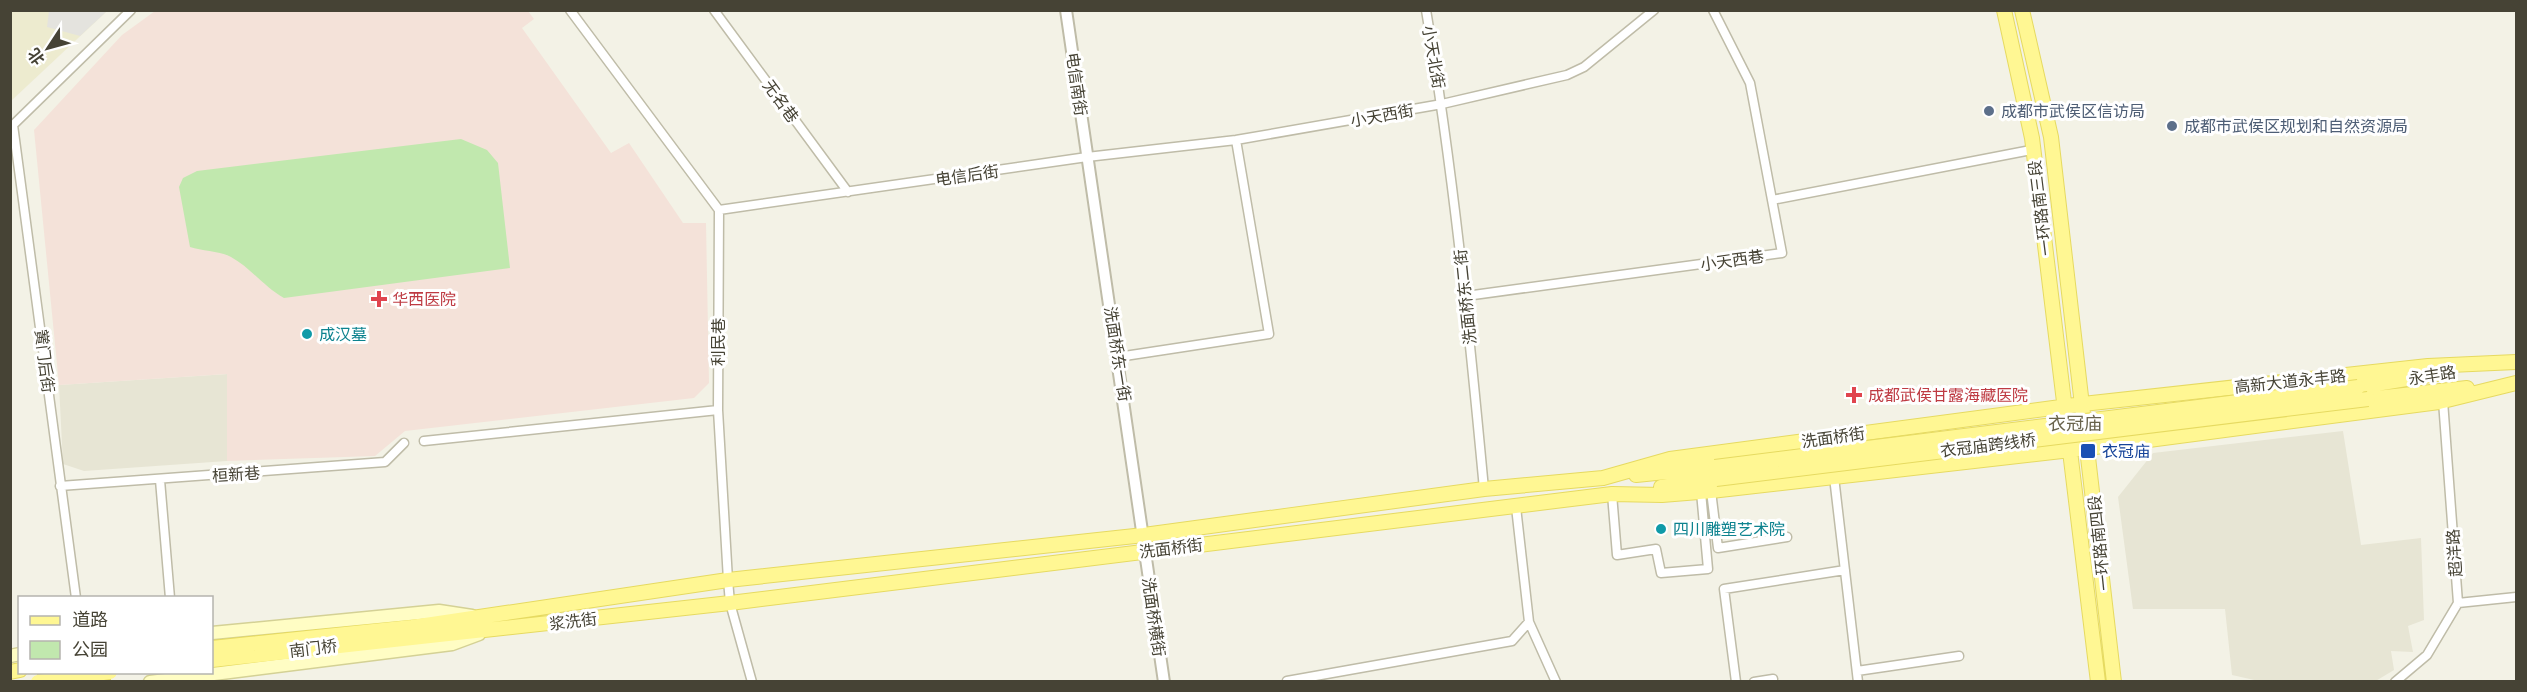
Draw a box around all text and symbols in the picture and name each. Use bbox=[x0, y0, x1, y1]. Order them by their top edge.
north arrow bbox=[18, 18, 78, 78]
street label: 小天北街 bbox=[1419, 24, 1449, 90]
text: 北 bbox=[23, 44, 49, 69]
street label: 电信南街 bbox=[1063, 51, 1091, 117]
street label: 无名巷 bbox=[759, 76, 803, 126]
street label: 小天西街 bbox=[1349, 100, 1415, 130]
place label: 成都市武侯区信访局 bbox=[2001, 101, 2145, 121]
marker: 成都市武侯区信访局 bbox=[1982, 104, 1996, 118]
place label: 成都市武侯区规划和自然资源局 bbox=[2184, 116, 2408, 136]
marker: 成都市武侯区规划和自然资源局 bbox=[2165, 119, 2179, 133]
street label: 一环路南三段 bbox=[2024, 159, 2056, 257]
street label: 电信后街 bbox=[934, 161, 1000, 189]
street label: 小天西巷 bbox=[1699, 246, 1765, 274]
street label: 洗面桥东二街 bbox=[1450, 248, 1480, 346]
place label: 华西医院 bbox=[392, 289, 456, 309]
marker: 华西医院 bbox=[370, 290, 388, 308]
street label: 洗面桥东一街 bbox=[1101, 305, 1135, 403]
street label: 利民巷 bbox=[708, 318, 728, 366]
place label: 成汉墓 bbox=[319, 324, 367, 344]
marker: 成汉墓 bbox=[300, 327, 314, 341]
street label: 黉门后街 bbox=[31, 328, 59, 394]
street label: 永丰路 bbox=[2407, 361, 2457, 389]
street label: 高新大道永丰路 bbox=[2233, 365, 2347, 397]
place label: 成都武侯甘露海藏医院 bbox=[1868, 385, 2028, 405]
marker: 成都武侯甘露海藏医院 bbox=[1845, 386, 1863, 404]
district label: 衣冠庙 bbox=[2048, 412, 2102, 435]
street label: 洗面桥街 bbox=[1800, 423, 1866, 451]
street label: 衣冠庙跨线桥 bbox=[1939, 429, 2037, 461]
place label: 衣冠庙 bbox=[2102, 441, 2150, 461]
marker: 衣冠庙 bbox=[2079, 442, 2097, 460]
street label: 桓新巷 bbox=[211, 462, 261, 486]
street label: 一环路南四段 bbox=[2084, 494, 2114, 592]
place label: 四川雕塑艺术院 bbox=[1673, 519, 1785, 539]
marker: 四川雕塑艺术院 bbox=[1654, 522, 1668, 536]
street label: 超洋路 bbox=[2442, 528, 2466, 578]
street label: 洗面桥街 bbox=[1138, 534, 1204, 562]
street label: 洗面桥横街 bbox=[1139, 576, 1169, 658]
legend bbox=[18, 596, 213, 674]
text: 道路 bbox=[72, 608, 108, 631]
street label: 浆洗街 bbox=[548, 608, 598, 634]
street label: 南门桥 bbox=[288, 635, 338, 661]
text: 公园 bbox=[72, 638, 108, 661]

